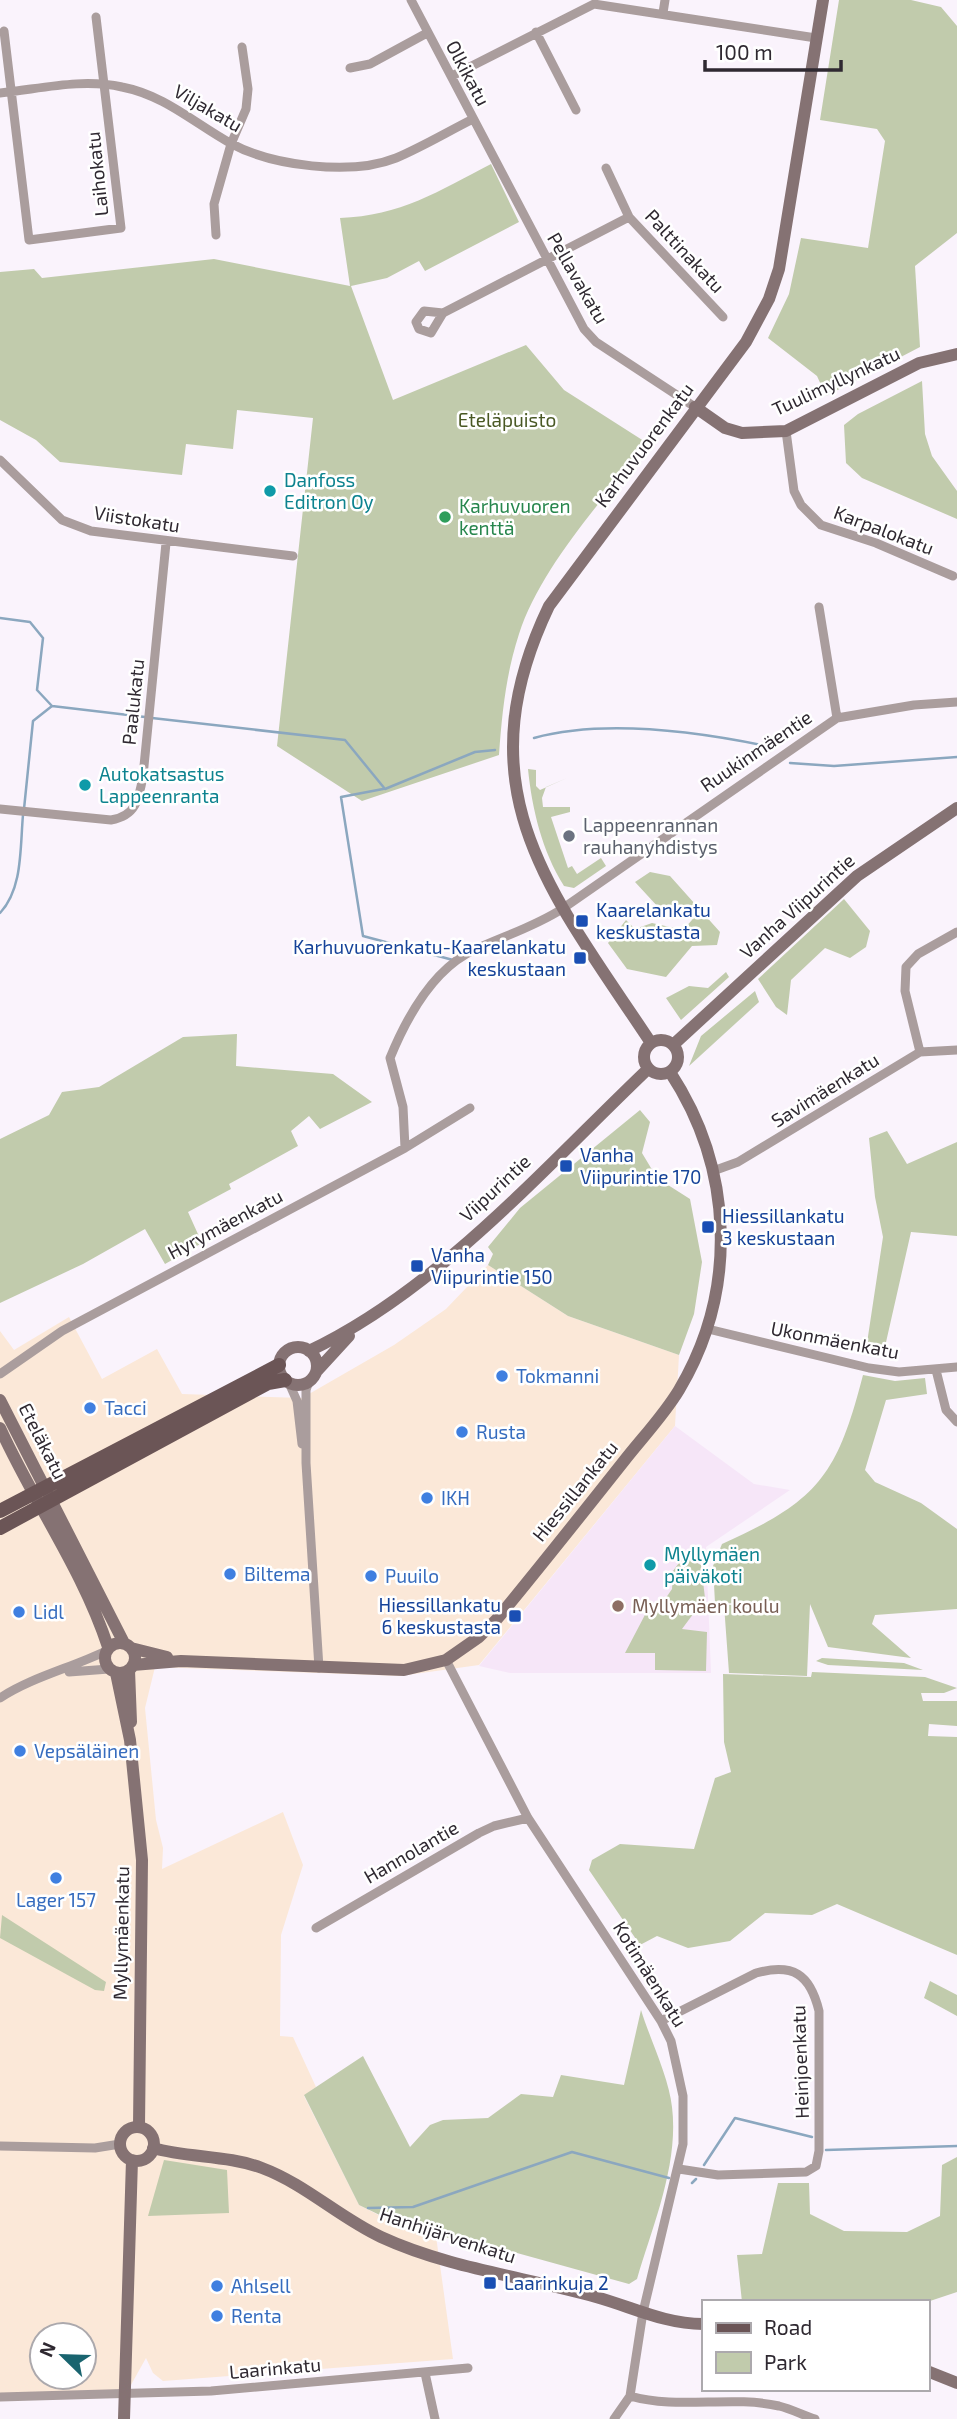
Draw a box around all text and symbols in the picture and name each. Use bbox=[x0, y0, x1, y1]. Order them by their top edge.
scale bar bbox=[705, 28, 842, 72]
street label: Olkikatu bbox=[442, 36, 495, 109]
text: 100 m bbox=[716, 39, 773, 64]
street label: Viljakatu bbox=[170, 79, 247, 136]
street label: Laihokatu bbox=[81, 131, 112, 217]
street label: Palttinakatu bbox=[641, 204, 730, 297]
street label: Pellavakatu bbox=[543, 228, 614, 327]
street label: Tuulimyllynkatu bbox=[768, 341, 903, 420]
street label: Karhuvuorenkatu bbox=[589, 378, 698, 511]
park label: Eteläpuisto bbox=[458, 408, 556, 431]
place label: Danfoss Editron Oy bbox=[284, 468, 374, 513]
marker: Danfoss Editron Oy bbox=[262, 483, 278, 499]
place label: Karhuvuoren kenttä bbox=[459, 494, 570, 539]
street label: Viistokatu bbox=[92, 500, 182, 537]
street label: Karpalokatu bbox=[831, 500, 937, 559]
marker: Karhuvuoren kenttä bbox=[437, 509, 453, 525]
street label: Paalukatu bbox=[117, 658, 148, 746]
street label: Ruukinmäentie bbox=[696, 705, 816, 796]
place label: Autokatsastus Lappeenranta bbox=[99, 762, 224, 807]
marker: Autokatsastus Lappeenranta bbox=[77, 777, 93, 793]
place label: Lappeenrannan rauhanyhdistys bbox=[583, 813, 718, 858]
marker: Lappeenrannan rauhanyhdistys bbox=[561, 828, 577, 844]
street label: Vanha Viipurintie bbox=[735, 848, 859, 963]
place label: Kaarelankatu keskustasta bbox=[596, 898, 711, 943]
marker: Kaarelankatu keskustasta bbox=[574, 913, 590, 929]
place label: Karhuvuorenkatu-Kaarelankatu keskustaan bbox=[293, 935, 566, 980]
marker: Karhuvuorenkatu-Kaarelankatu keskustaan bbox=[572, 950, 588, 966]
street label: Savimäenkatu bbox=[767, 1047, 883, 1132]
place label: Vanha Viipurintie 170 bbox=[580, 1143, 701, 1188]
street label: Viipurintie bbox=[454, 1149, 535, 1226]
marker: Vanha Viipurintie 170 bbox=[558, 1158, 574, 1174]
street label: Hyrymäenkatu bbox=[163, 1184, 286, 1264]
place label: Hiessillankatu 3 keskustaan bbox=[722, 1204, 845, 1249]
marker: Hiessillankatu 3 keskustaan bbox=[700, 1219, 716, 1235]
place label: Vanha Viipurintie 150 bbox=[431, 1243, 553, 1288]
marker: Vanha Viipurintie 150 bbox=[409, 1258, 425, 1274]
street label: Ukonmäenkatu bbox=[769, 1316, 901, 1363]
place label: Tokmanni bbox=[516, 1364, 599, 1387]
marker: Tokmanni bbox=[494, 1368, 510, 1384]
place label: Tacci bbox=[104, 1396, 147, 1419]
street label: Eteläkatu bbox=[15, 1399, 72, 1483]
marker: Tacci bbox=[82, 1400, 98, 1416]
place label: Rusta bbox=[476, 1420, 526, 1443]
marker: Rusta bbox=[454, 1424, 470, 1440]
street label: Hiessillankatu bbox=[527, 1436, 622, 1546]
place label: IKH bbox=[441, 1486, 470, 1509]
marker: IKH bbox=[419, 1490, 435, 1506]
place label: Myllymäen päiväkoti bbox=[664, 1542, 760, 1587]
marker: Myllymäen päiväkoti bbox=[642, 1557, 658, 1573]
place label: Biltema bbox=[244, 1562, 311, 1585]
place label: Puuilo bbox=[385, 1564, 439, 1587]
marker: Biltema bbox=[222, 1566, 238, 1582]
marker: Puuilo bbox=[363, 1568, 379, 1584]
place label: Hiessillankatu 6 keskustasta bbox=[378, 1593, 501, 1638]
place label: Myllymäen koulu bbox=[632, 1594, 780, 1617]
marker: Myllymäen koulu bbox=[610, 1598, 626, 1614]
place label: Lidl bbox=[33, 1600, 64, 1623]
marker: Lidl bbox=[11, 1604, 27, 1620]
marker: Hiessillankatu 6 keskustasta bbox=[507, 1608, 523, 1624]
place label: Vepsäläinen bbox=[34, 1739, 139, 1762]
marker: Vepsäläinen bbox=[12, 1743, 28, 1759]
street label: Hannolantie bbox=[359, 1815, 462, 1888]
street label: Myllymäenkatu bbox=[108, 1866, 133, 2000]
marker: Lager 157 bbox=[48, 1870, 64, 1886]
place label: Lager 157 bbox=[16, 1888, 96, 1911]
street label: Kotimäenkatu bbox=[609, 1917, 692, 2031]
street label: Heinjoenkatu bbox=[786, 2005, 813, 2119]
street label: Hanhijärvenkatu bbox=[377, 2202, 519, 2267]
place label: Laarinkuja 2 bbox=[504, 2271, 609, 2294]
place label: Ahlsell bbox=[231, 2274, 291, 2297]
marker: Laarinkuja 2 bbox=[482, 2275, 498, 2291]
marker: Ahlsell bbox=[209, 2278, 225, 2294]
legend bbox=[702, 2300, 929, 2391]
place label: Renta bbox=[231, 2304, 282, 2327]
marker: Renta bbox=[209, 2308, 225, 2324]
text: Road bbox=[764, 2314, 812, 2339]
north arrow bbox=[28, 2321, 98, 2391]
text: N bbox=[34, 2338, 60, 2360]
text: Park bbox=[764, 2349, 807, 2374]
street label: Laarinkatu bbox=[228, 2352, 322, 2383]

